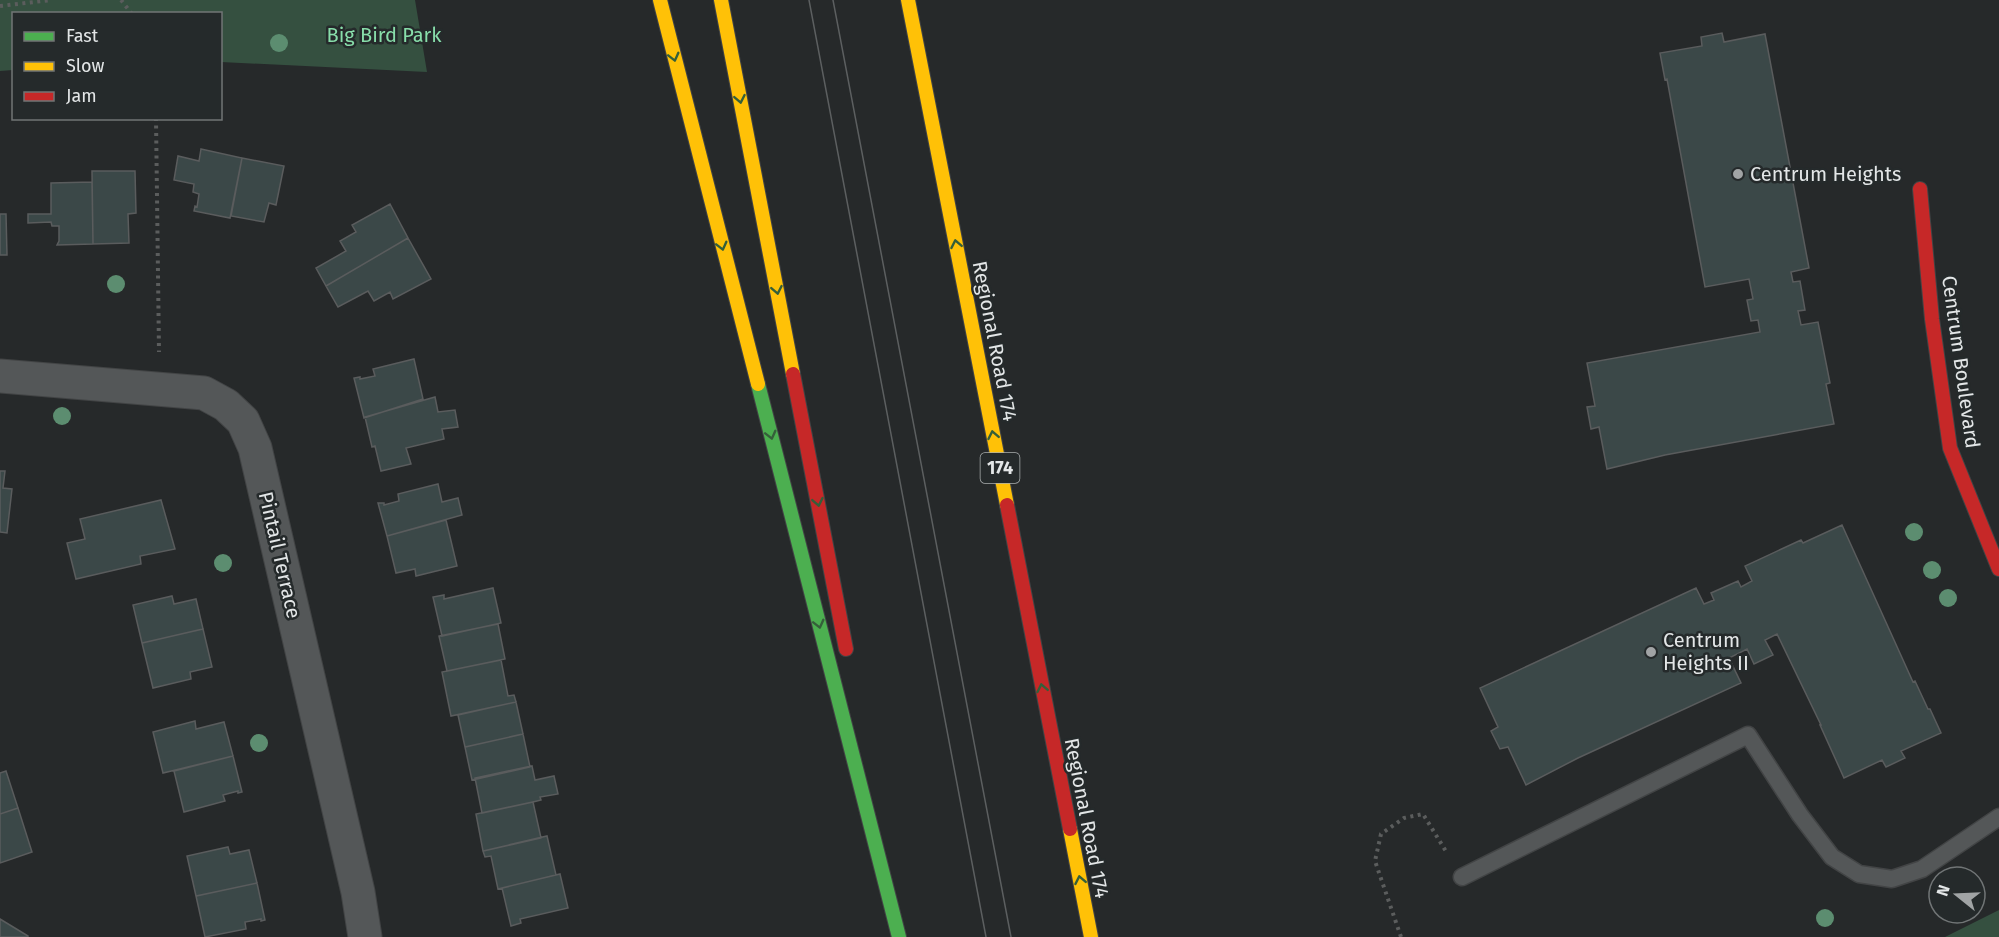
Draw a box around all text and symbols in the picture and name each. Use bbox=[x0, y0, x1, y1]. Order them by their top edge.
legend bbox=[12, 12, 222, 120]
park label: Big Bird Park bbox=[326, 23, 442, 47]
text: Fast bbox=[66, 25, 99, 47]
one-way arrow bbox=[667, 52, 680, 62]
text: Slow bbox=[66, 55, 105, 77]
text: Jam bbox=[66, 85, 97, 107]
one-way arrow bbox=[733, 93, 746, 103]
place label: Centrum Heights bbox=[1750, 162, 1901, 186]
marker: Centrum Heights bbox=[1731, 167, 1745, 181]
one-way arrow bbox=[950, 239, 963, 249]
one-way arrow bbox=[715, 240, 728, 250]
street label: Regional Road 174 bbox=[968, 259, 1022, 424]
street label: Centrum Boulevard bbox=[1937, 274, 1985, 450]
one-way arrow bbox=[770, 285, 783, 295]
one-way arrow bbox=[763, 429, 776, 439]
one-way arrow bbox=[987, 430, 1000, 440]
road number: 174 bbox=[980, 453, 1020, 483]
street label: Pintail Terrace bbox=[254, 489, 306, 621]
one-way arrow bbox=[811, 497, 824, 507]
one-way arrow bbox=[811, 618, 824, 628]
place label: Centrum Heights II bbox=[1663, 628, 1749, 675]
marker: Centrum Heights II bbox=[1644, 645, 1658, 659]
one-way arrow bbox=[1036, 683, 1049, 693]
street label: Regional Road 174 bbox=[1060, 736, 1114, 901]
north arrow bbox=[1927, 865, 1987, 925]
one-way arrow bbox=[1074, 875, 1087, 885]
text: N bbox=[1933, 883, 1954, 898]

